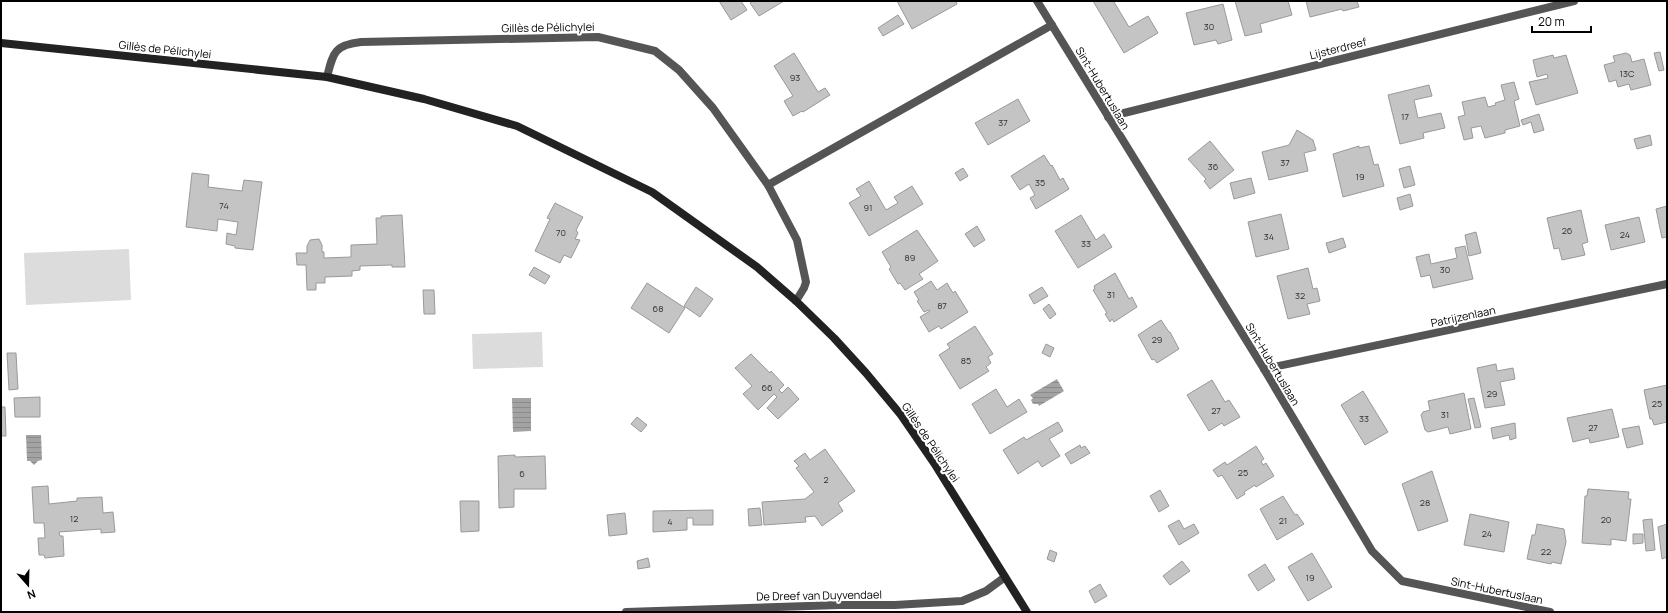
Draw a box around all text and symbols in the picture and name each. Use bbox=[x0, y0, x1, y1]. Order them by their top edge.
scale bar bbox=[1532, 8, 1591, 34]
text: 20 m bbox=[1538, 13, 1565, 30]
street label: Gillès de Pélichylei bbox=[501, 19, 595, 35]
house number: 30 bbox=[1204, 20, 1214, 33]
street label: Lijsterdreef bbox=[1308, 34, 1368, 62]
street label: Gillès de Pélichylei bbox=[118, 37, 212, 61]
street label: Sint-Hubertuslaan bbox=[1072, 44, 1134, 132]
house number: 13C bbox=[1620, 67, 1635, 80]
house number: 93 bbox=[790, 71, 800, 84]
house number: 17 bbox=[1401, 110, 1409, 123]
house number: 37 bbox=[998, 116, 1008, 129]
house number: 37 bbox=[1280, 156, 1290, 169]
house number: 36 bbox=[1208, 160, 1219, 173]
house number: 19 bbox=[1355, 170, 1365, 183]
house number: 35 bbox=[1035, 176, 1045, 189]
house number: 74 bbox=[219, 199, 229, 212]
house number: 91 bbox=[863, 201, 873, 214]
house number: 26 bbox=[1562, 224, 1573, 237]
house number: 70 bbox=[556, 226, 566, 239]
house number: 24 bbox=[1620, 228, 1630, 241]
house number: 34 bbox=[1264, 230, 1274, 243]
house number: 33 bbox=[1081, 237, 1091, 250]
house number: 89 bbox=[905, 251, 915, 264]
house number: 30 bbox=[1440, 263, 1450, 276]
house number: 31 bbox=[1107, 288, 1115, 301]
house number: 32 bbox=[1295, 289, 1305, 302]
house number: 87 bbox=[937, 299, 947, 312]
house number: 68 bbox=[653, 302, 663, 315]
street label: Patrijzenlaan bbox=[1429, 302, 1497, 330]
street label: Sint-Hubertuslaan bbox=[1242, 320, 1304, 408]
house number: 29 bbox=[1152, 333, 1162, 346]
house number: 85 bbox=[961, 354, 971, 367]
house number: 66 bbox=[761, 381, 773, 394]
house number: 29 bbox=[1487, 387, 1497, 400]
house number: 25 bbox=[1652, 397, 1662, 410]
street label: Gillès de Pélichylei bbox=[899, 399, 963, 485]
house number: 27 bbox=[1211, 404, 1221, 417]
house number: 31 bbox=[1441, 408, 1449, 421]
house number: 33 bbox=[1359, 412, 1369, 425]
house number: 27 bbox=[1588, 421, 1598, 434]
house number: 25 bbox=[1238, 466, 1248, 479]
house number: 6 bbox=[519, 467, 525, 480]
house number: 2 bbox=[823, 473, 829, 486]
house number: 28 bbox=[1420, 496, 1430, 509]
house number: 12 bbox=[70, 512, 78, 525]
house number: 20 bbox=[1601, 513, 1611, 526]
house number: 21 bbox=[1279, 514, 1287, 527]
house number: 4 bbox=[667, 515, 673, 528]
house number: 24 bbox=[1482, 527, 1492, 540]
house number: 22 bbox=[1541, 545, 1551, 558]
north arrow bbox=[8, 565, 48, 605]
house number: 19 bbox=[1305, 571, 1315, 584]
street label: Sint-Hubertuslaan bbox=[1450, 573, 1544, 607]
text: N bbox=[25, 586, 38, 603]
street label: De Dreef van Duyvendael bbox=[756, 586, 882, 604]

